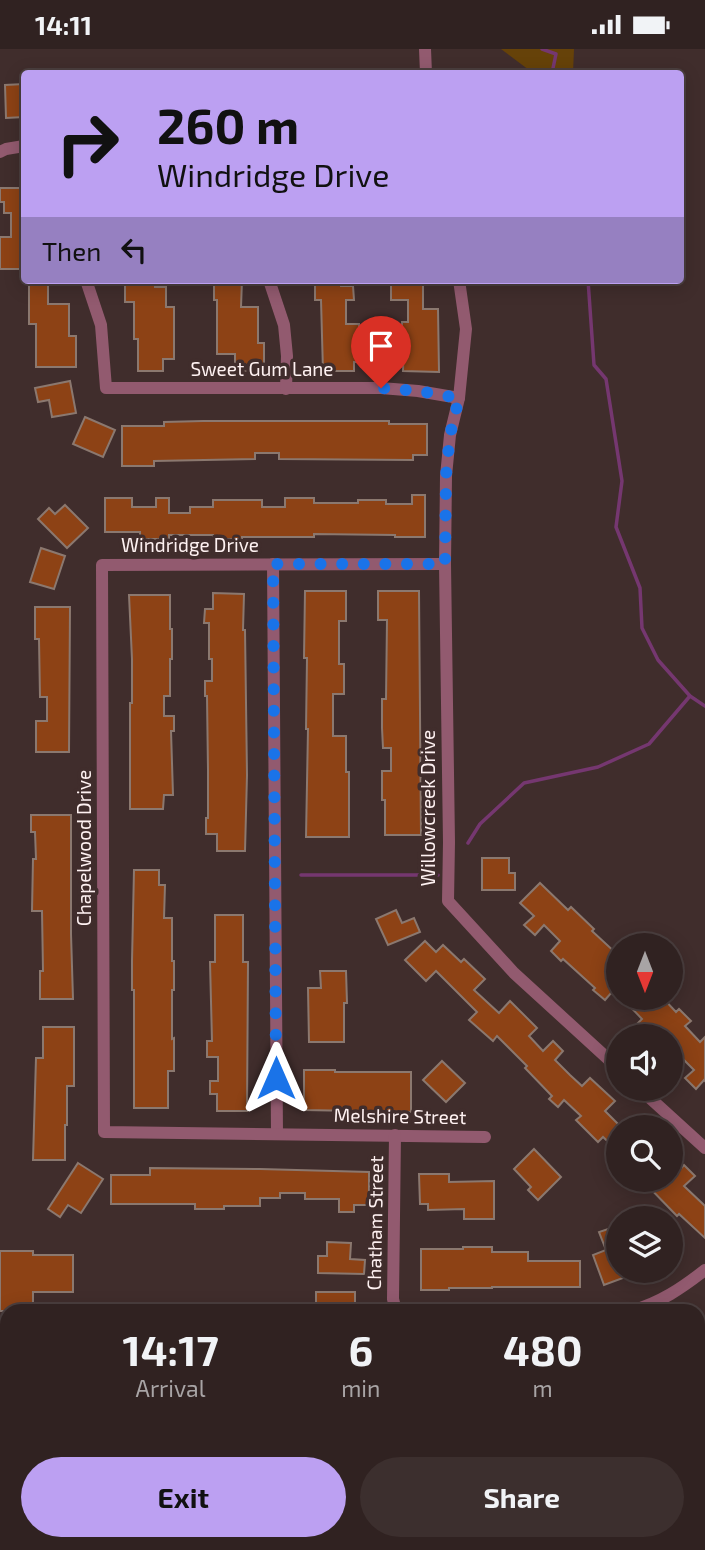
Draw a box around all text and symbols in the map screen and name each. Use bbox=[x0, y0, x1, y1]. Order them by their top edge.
text: 14:11 bbox=[35, 9, 92, 40]
text: 260 m bbox=[157, 95, 299, 154]
icon: right bbox=[42, 98, 133, 189]
text: Windridge Drive bbox=[157, 155, 389, 193]
icon: left bbox=[115, 231, 153, 269]
text: Then bbox=[42, 235, 101, 266]
pin bbox=[351, 316, 411, 388]
icon: arrive bbox=[362, 327, 400, 365]
street label: Sweet Gum Lane bbox=[190, 357, 334, 380]
street label: Windridge Drive bbox=[121, 533, 259, 556]
street label: Willowcreek Drive bbox=[416, 730, 439, 886]
street label: Chapelwood Drive bbox=[72, 770, 95, 926]
north arrow bbox=[606, 933, 682, 1010]
map controls bbox=[606, 933, 683, 1283]
button: sound bbox=[606, 1024, 683, 1101]
position arrow bbox=[239, 1041, 313, 1115]
street label: Melshire Street bbox=[334, 1103, 466, 1128]
button: search bbox=[606, 1115, 683, 1192]
street label: Chatham Street bbox=[362, 1155, 387, 1291]
button: layers bbox=[606, 1206, 683, 1283]
text: 14:17 bbox=[123, 1324, 219, 1374]
text: 6 bbox=[348, 1324, 373, 1374]
text: 480 bbox=[503, 1324, 582, 1374]
text: Arrival bbox=[136, 1374, 206, 1402]
text: min bbox=[341, 1374, 380, 1402]
text: m bbox=[533, 1374, 553, 1402]
button: Exit bbox=[21, 1457, 346, 1537]
button: Share bbox=[360, 1457, 684, 1537]

